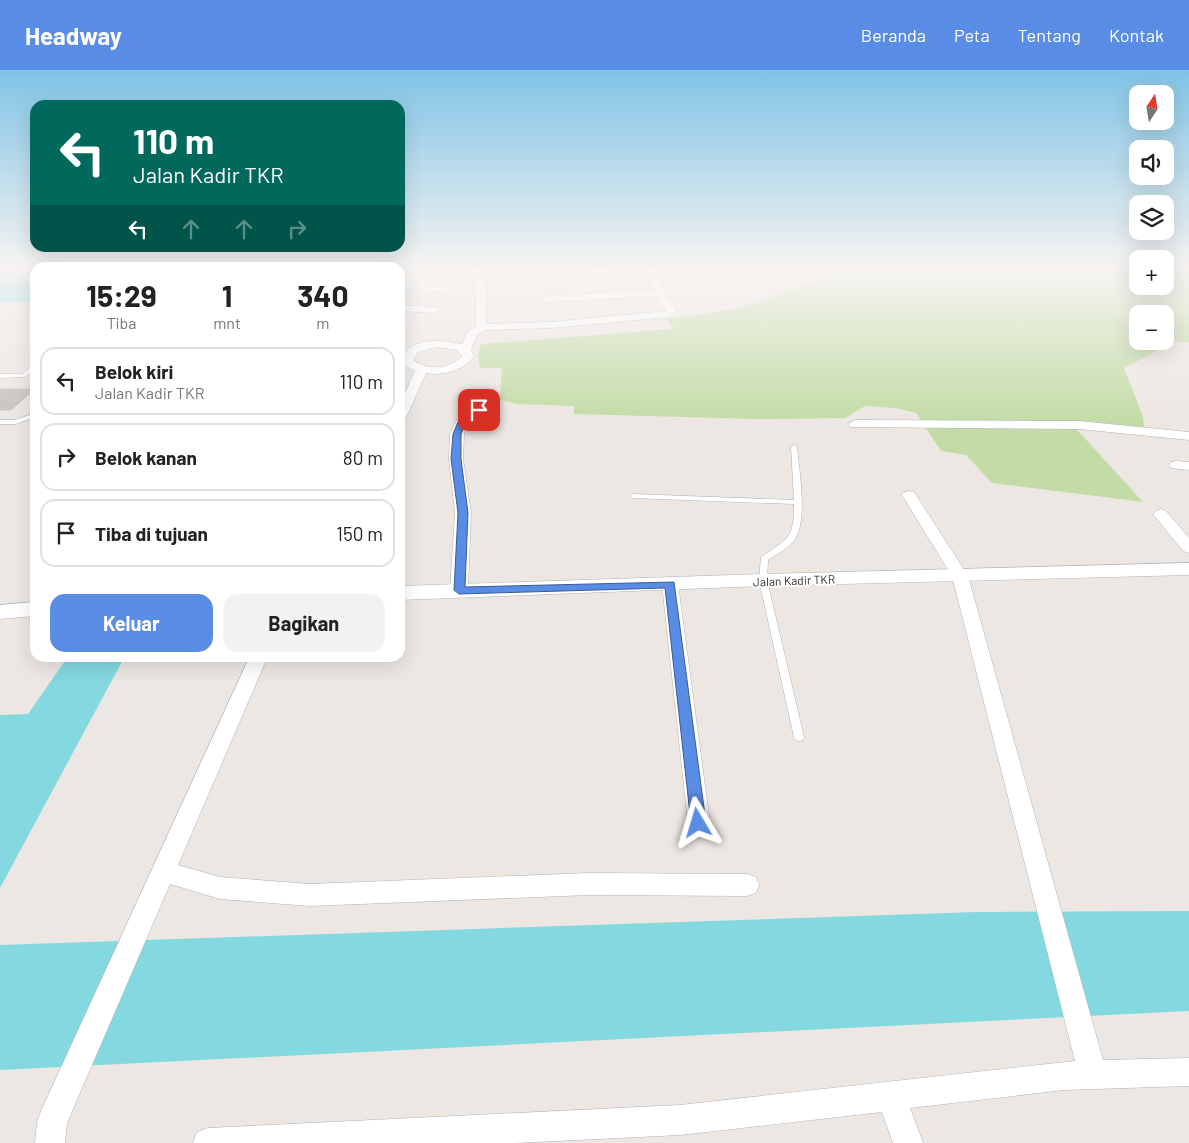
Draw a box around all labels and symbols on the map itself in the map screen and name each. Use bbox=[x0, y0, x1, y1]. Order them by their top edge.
north arrow bbox=[1129, 85, 1174, 130]
pin bbox=[458, 389, 500, 431]
street label: Jalan Kadir TKR bbox=[753, 572, 835, 588]
position arrow bbox=[671, 796, 723, 848]

